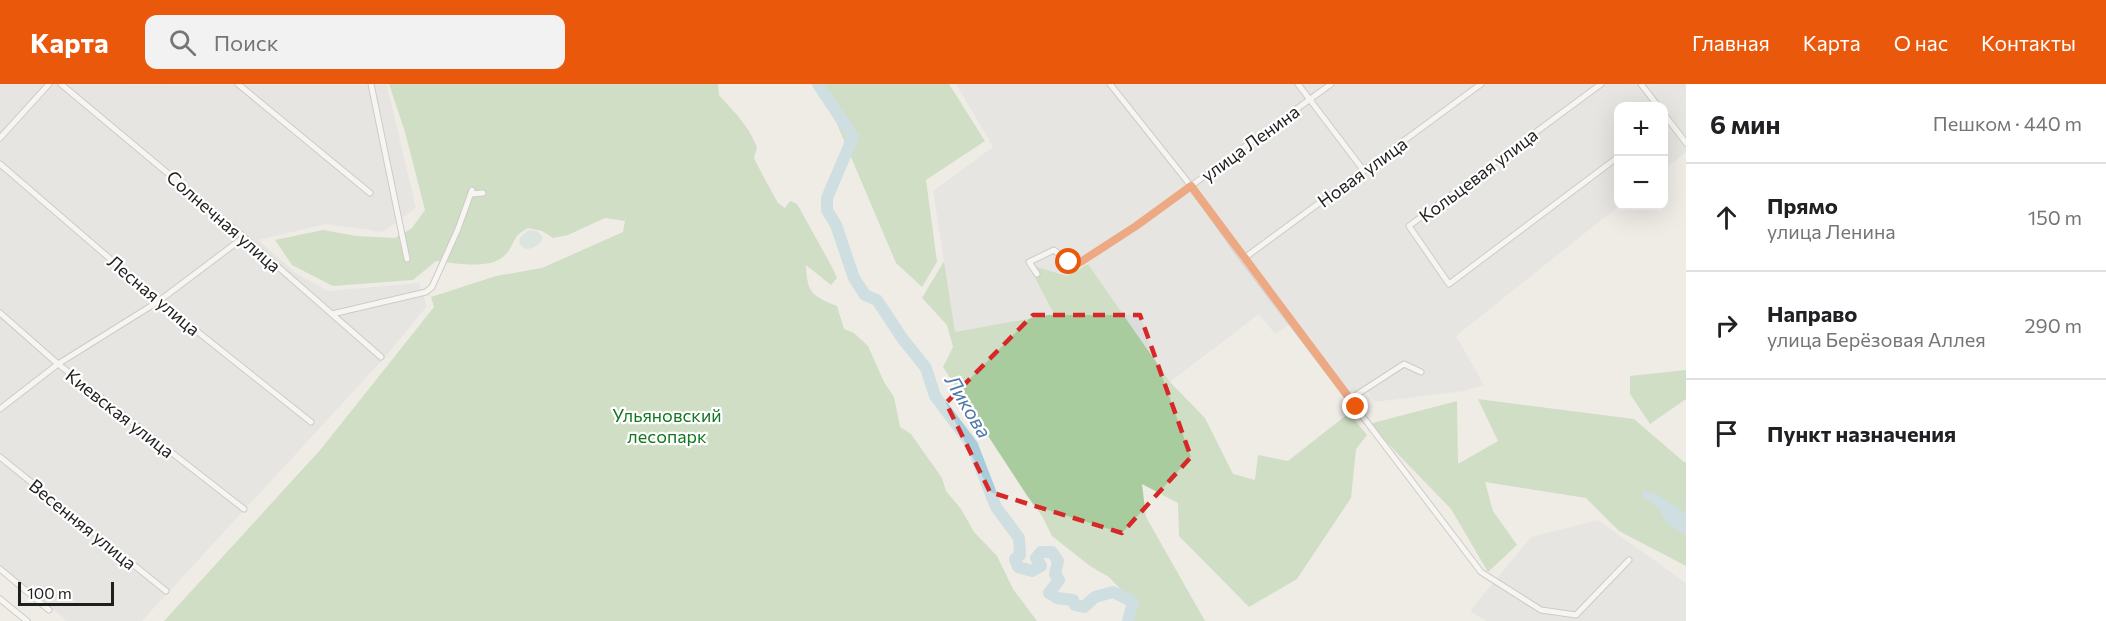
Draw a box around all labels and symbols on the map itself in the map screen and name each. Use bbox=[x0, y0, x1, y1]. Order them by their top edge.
street label: улица Ленина bbox=[1197, 100, 1303, 186]
street label: Кольцевая улица bbox=[1414, 123, 1542, 227]
street label: Новая улица bbox=[1313, 132, 1411, 212]
street label: Солнечная улица bbox=[162, 165, 286, 277]
route start bbox=[1055, 248, 1081, 274]
street label: Лесная улица bbox=[103, 250, 205, 340]
street label: Киевская улица bbox=[61, 364, 179, 462]
water label: Ликова bbox=[940, 369, 997, 442]
route end bbox=[1342, 393, 1368, 419]
park label: Ульяновский лесопарк bbox=[612, 404, 722, 447]
street label: Весенняя улица bbox=[25, 474, 141, 574]
scale bar bbox=[18, 579, 114, 606]

